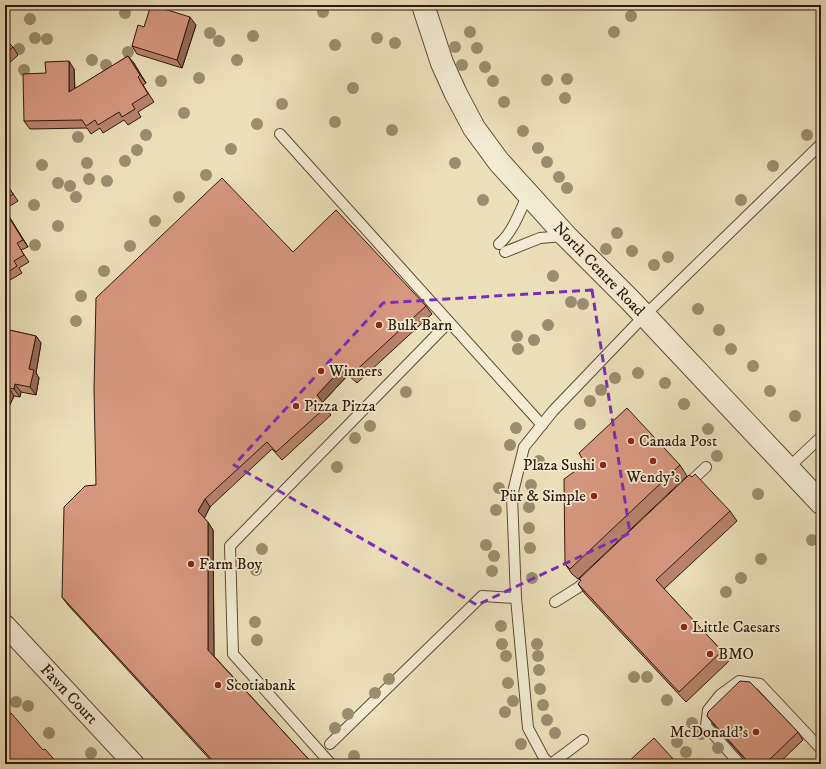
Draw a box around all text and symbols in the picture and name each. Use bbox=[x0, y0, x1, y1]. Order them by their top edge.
street label: North Centre Road bbox=[549, 218, 649, 320]
place label: Bulk Barn bbox=[387, 315, 453, 335]
marker: Bulk Barn bbox=[374, 320, 384, 330]
place label: Winners bbox=[328, 361, 382, 381]
marker: Winners bbox=[316, 366, 326, 376]
place label: Pizza Pizza bbox=[304, 396, 376, 416]
marker: Pizza Pizza bbox=[291, 401, 301, 411]
place label: Canada Post bbox=[639, 431, 717, 451]
marker: Canada Post bbox=[626, 436, 636, 446]
place label: Plaza Sushi bbox=[523, 455, 595, 475]
marker: Wendy's bbox=[648, 456, 658, 466]
marker: Plaza Sushi bbox=[598, 460, 608, 470]
place label: Wendy's bbox=[625, 467, 680, 487]
place label: Pür & Simple bbox=[500, 486, 586, 506]
marker: Pür & Simple bbox=[589, 491, 599, 501]
place label: Farm Boy bbox=[199, 554, 262, 574]
marker: Farm Boy bbox=[186, 559, 196, 569]
place label: Little Caesars bbox=[692, 617, 780, 637]
marker: Little Caesars bbox=[679, 622, 689, 632]
place label: BMO bbox=[718, 644, 754, 664]
marker: BMO bbox=[705, 649, 715, 659]
street label: Fawn Court bbox=[36, 660, 102, 728]
place label: Scotiabank bbox=[226, 675, 296, 695]
marker: Scotiabank bbox=[213, 680, 223, 690]
place label: McDonald's bbox=[670, 722, 748, 742]
marker: McDonald's bbox=[751, 727, 761, 737]

